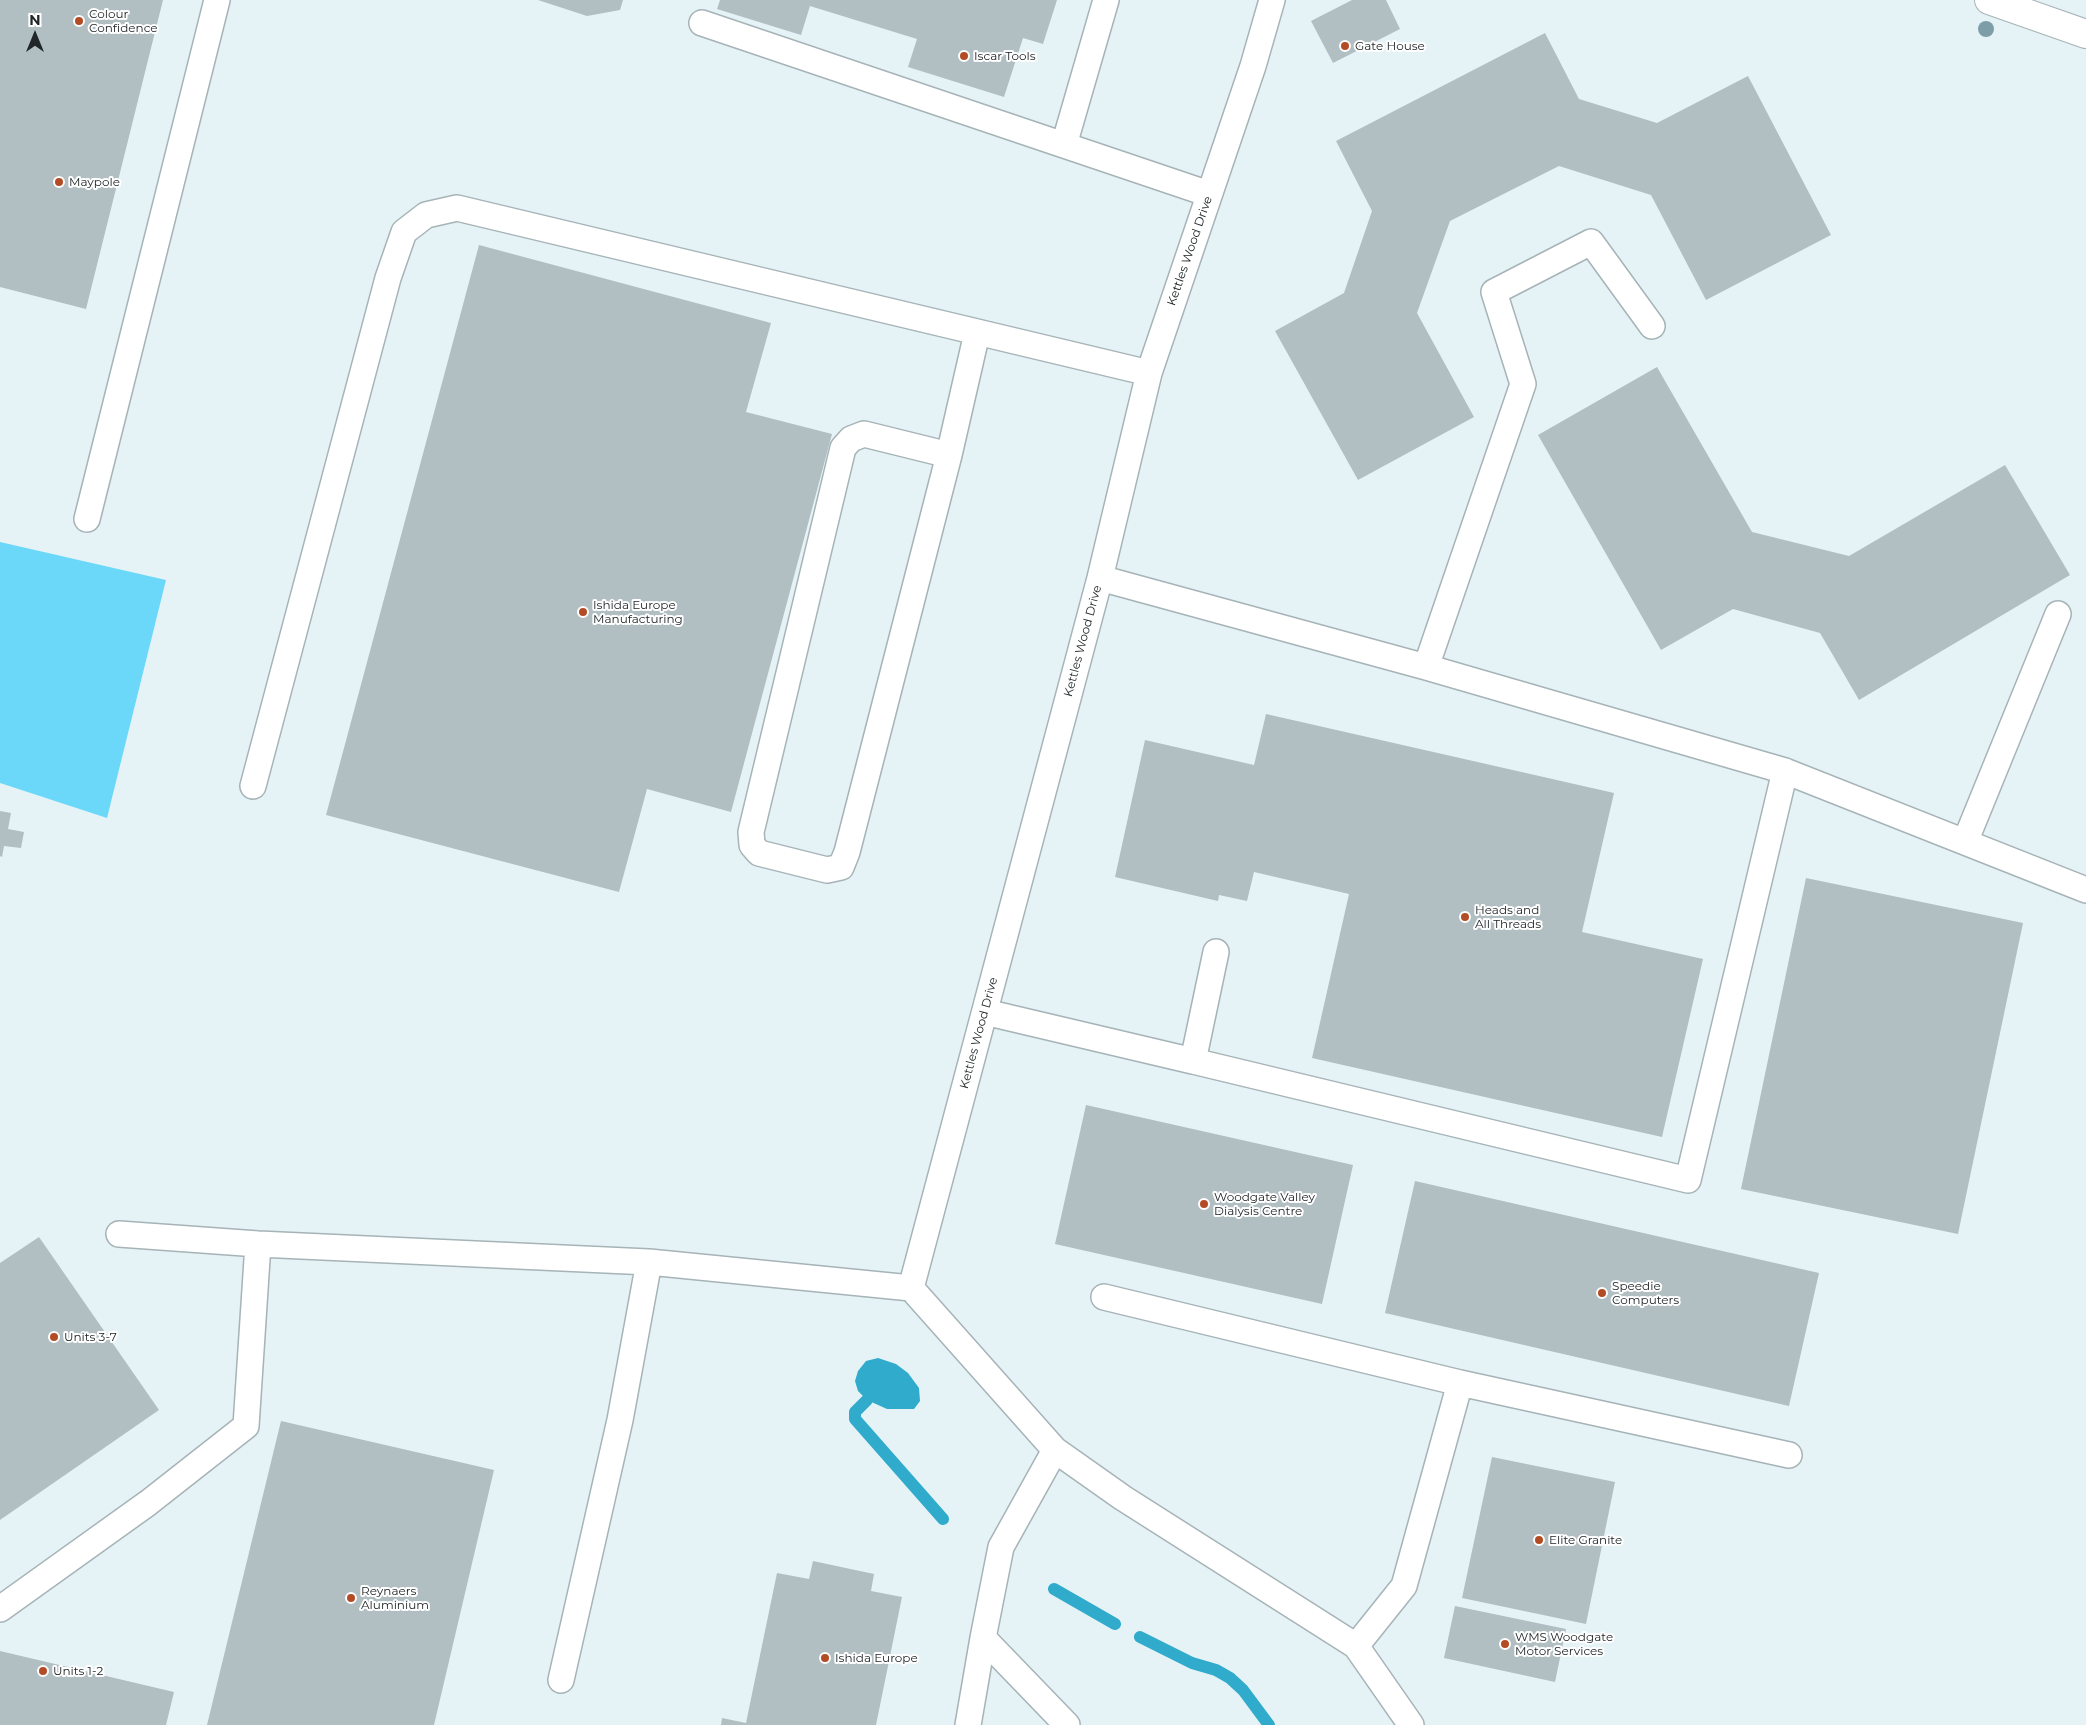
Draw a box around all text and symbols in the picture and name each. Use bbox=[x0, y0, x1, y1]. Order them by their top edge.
place label: Colour Confidence bbox=[89, 7, 158, 35]
north arrow bbox=[10, 10, 60, 60]
text: N bbox=[29, 11, 41, 29]
marker: Colour Confidence bbox=[73, 15, 85, 27]
place label: Gate House bbox=[1355, 39, 1425, 53]
marker: Gate House bbox=[1339, 40, 1351, 52]
place label: Iscar Tools bbox=[974, 49, 1036, 63]
marker: Iscar Tools bbox=[958, 50, 970, 62]
place label: Maypole bbox=[69, 175, 120, 189]
marker: Maypole bbox=[53, 176, 65, 188]
street label: Kettles Wood Drive bbox=[1164, 194, 1216, 308]
street label: Kettles Wood Drive bbox=[1061, 584, 1105, 698]
place label: Ishida Europe Manufacturing bbox=[593, 598, 683, 626]
marker: Ishida Europe Manufacturing bbox=[577, 606, 589, 618]
place label: Heads and All Threads bbox=[1475, 903, 1541, 931]
marker: Heads and All Threads bbox=[1459, 911, 1471, 923]
street label: Kettles Wood Drive bbox=[957, 976, 1001, 1090]
place label: Woodgate Valley Dialysis Centre bbox=[1214, 1190, 1315, 1218]
marker: Woodgate Valley Dialysis Centre bbox=[1198, 1198, 1210, 1210]
place label: Speedie Computers bbox=[1612, 1279, 1679, 1307]
marker: Speedie Computers bbox=[1596, 1287, 1608, 1299]
place label: Units 3-7 bbox=[64, 1330, 117, 1344]
marker: Units 3-7 bbox=[48, 1331, 60, 1343]
place label: Elite Granite bbox=[1549, 1533, 1622, 1547]
marker: Elite Granite bbox=[1533, 1534, 1545, 1546]
place label: Reynaers Aluminium bbox=[361, 1584, 429, 1612]
marker: Reynaers Aluminium bbox=[345, 1592, 357, 1604]
place label: WMS Woodgate Motor Services bbox=[1515, 1630, 1613, 1658]
marker: WMS Woodgate Motor Services bbox=[1499, 1638, 1511, 1650]
place label: Ishida Europe bbox=[835, 1651, 918, 1665]
marker: Ishida Europe bbox=[819, 1652, 831, 1664]
place label: Units 1-2 bbox=[53, 1664, 103, 1678]
marker: Units 1-2 bbox=[37, 1665, 49, 1677]

